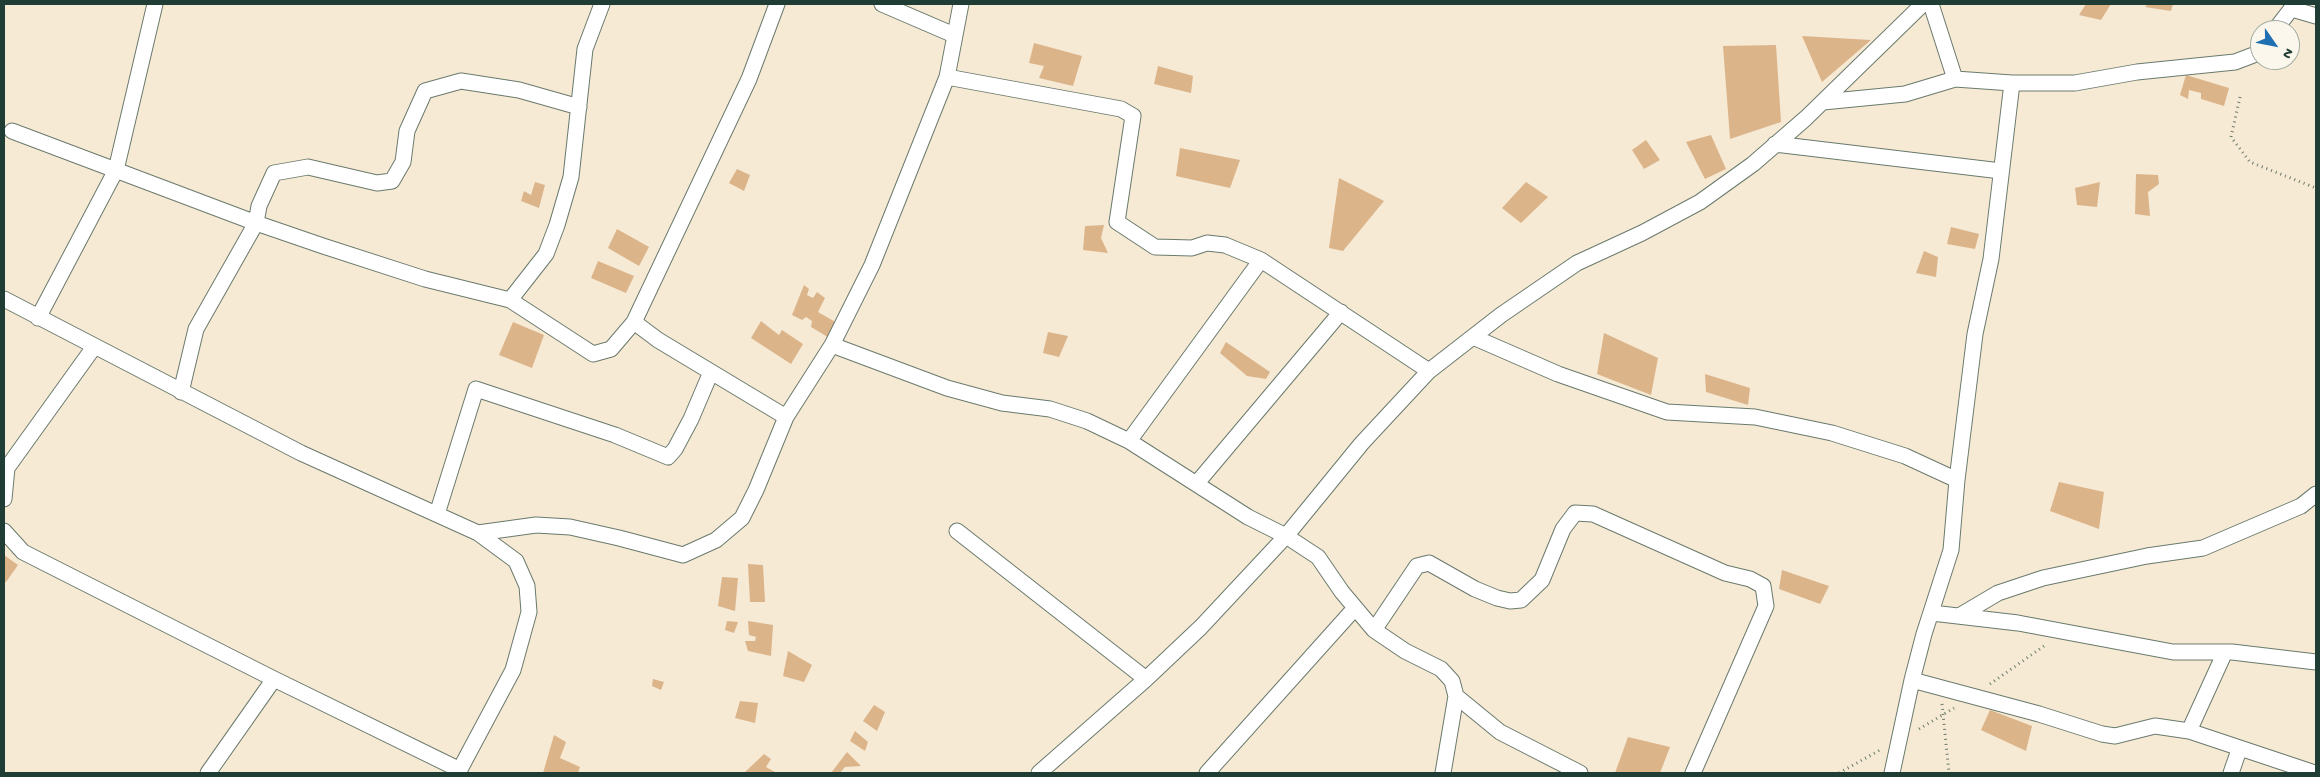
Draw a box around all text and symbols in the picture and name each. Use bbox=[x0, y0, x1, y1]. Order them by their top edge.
north arrow bbox=[2250, 20, 2300, 70]
text: N bbox=[2278, 44, 2297, 61]

